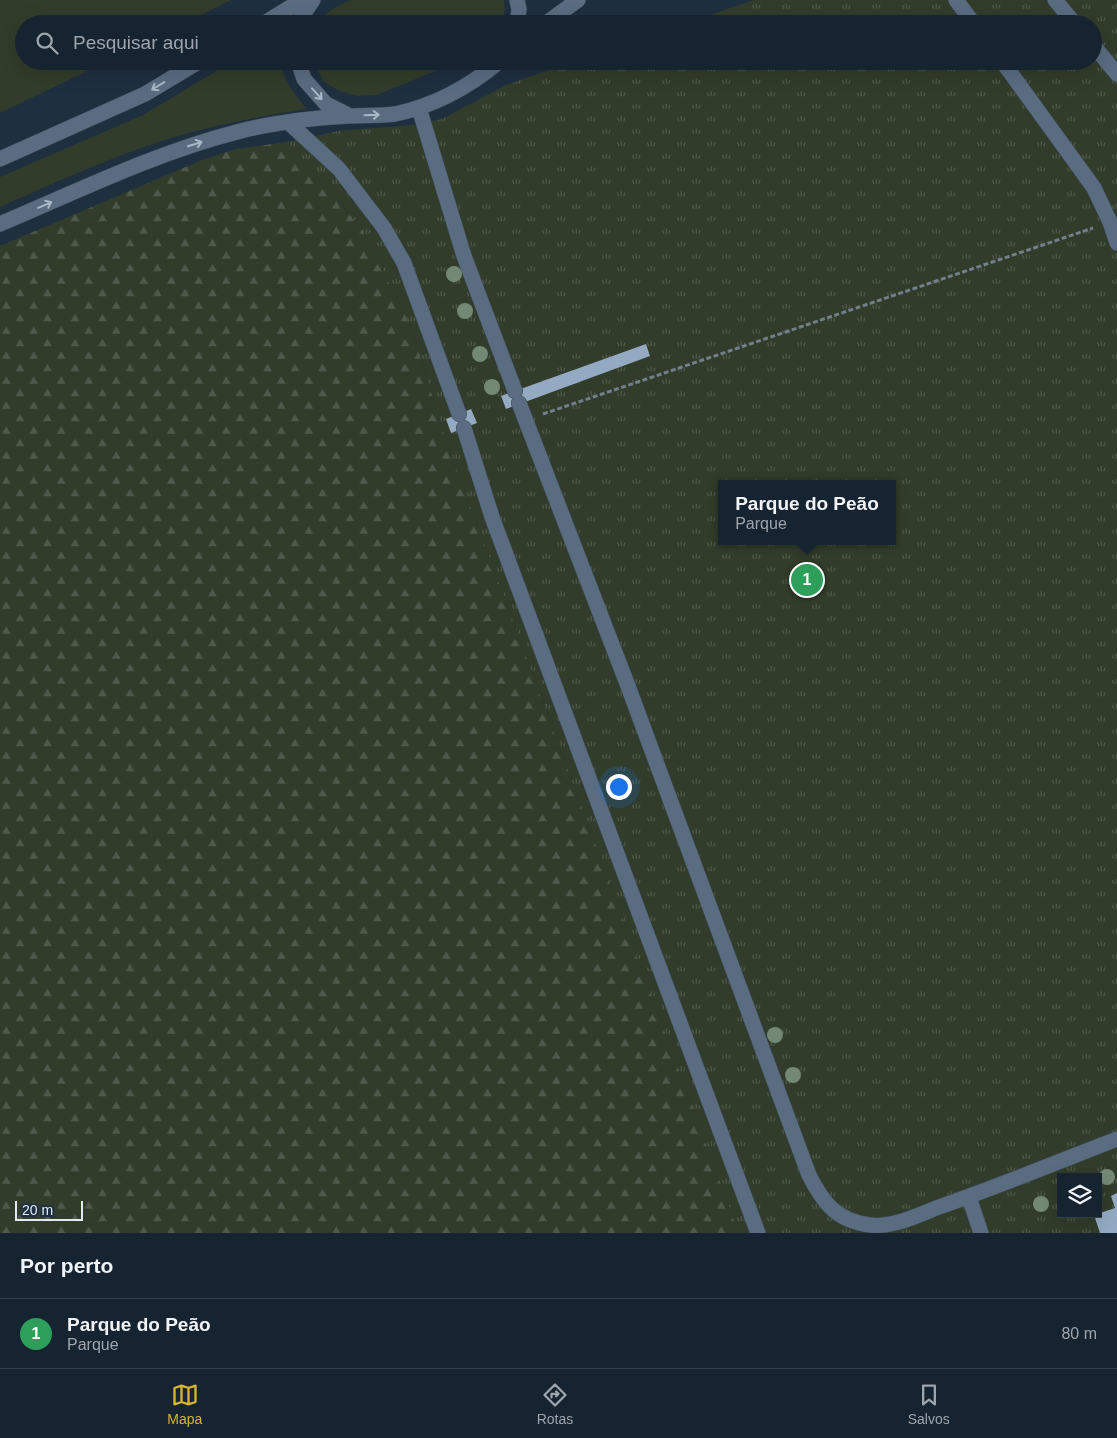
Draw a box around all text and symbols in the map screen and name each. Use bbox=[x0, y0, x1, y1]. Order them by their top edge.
search box bbox=[15, 15, 1102, 70]
icon: search bbox=[33, 29, 61, 57]
text: Pesquisar aqui bbox=[73, 32, 199, 53]
one-way arrow bbox=[152, 82, 166, 92]
one-way arrow bbox=[312, 88, 323, 101]
one-way arrow bbox=[364, 110, 380, 120]
one-way arrow bbox=[187, 138, 203, 148]
one-way arrow bbox=[37, 200, 52, 209]
popup bbox=[718, 480, 896, 545]
text: Parque do Peão bbox=[735, 493, 879, 514]
text: Parque bbox=[735, 515, 787, 532]
pin: 1 bbox=[791, 561, 823, 599]
your location bbox=[606, 774, 632, 800]
map controls bbox=[1057, 1173, 1102, 1218]
button: layers bbox=[1057, 1173, 1102, 1218]
scale bar bbox=[15, 1198, 82, 1221]
text: 20 m bbox=[22, 1202, 53, 1218]
text: Por perto bbox=[20, 1254, 113, 1277]
text: Parque do Peão bbox=[67, 1314, 211, 1335]
text: 1 bbox=[32, 1325, 40, 1342]
text: 80 m bbox=[1061, 1325, 1097, 1342]
text: Parque bbox=[67, 1336, 119, 1353]
tab: Mapa bbox=[167, 1381, 202, 1427]
tab: Rotas bbox=[537, 1381, 573, 1427]
tab: Salvos bbox=[908, 1381, 950, 1427]

